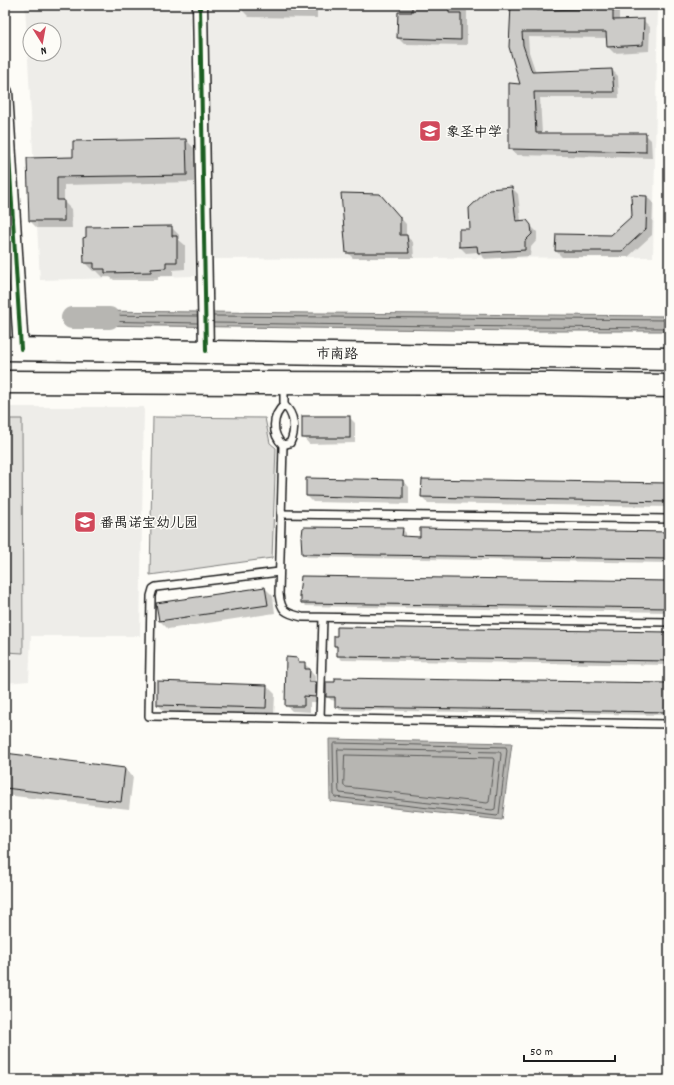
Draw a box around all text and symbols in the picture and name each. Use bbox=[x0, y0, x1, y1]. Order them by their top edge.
north arrow bbox=[22, 22, 62, 62]
text: N bbox=[39, 41, 48, 58]
school or university icon: 象圣中学 bbox=[417, 118, 443, 144]
place label: 象圣中学 bbox=[446, 123, 502, 143]
street label: 市南路 bbox=[316, 345, 358, 365]
school or university icon: 番禺诺宝幼儿园 bbox=[72, 509, 98, 535]
place label: 番禺诺宝幼儿园 bbox=[100, 514, 198, 534]
scale bar bbox=[524, 1037, 615, 1063]
text: 50 m bbox=[530, 1044, 553, 1061]

